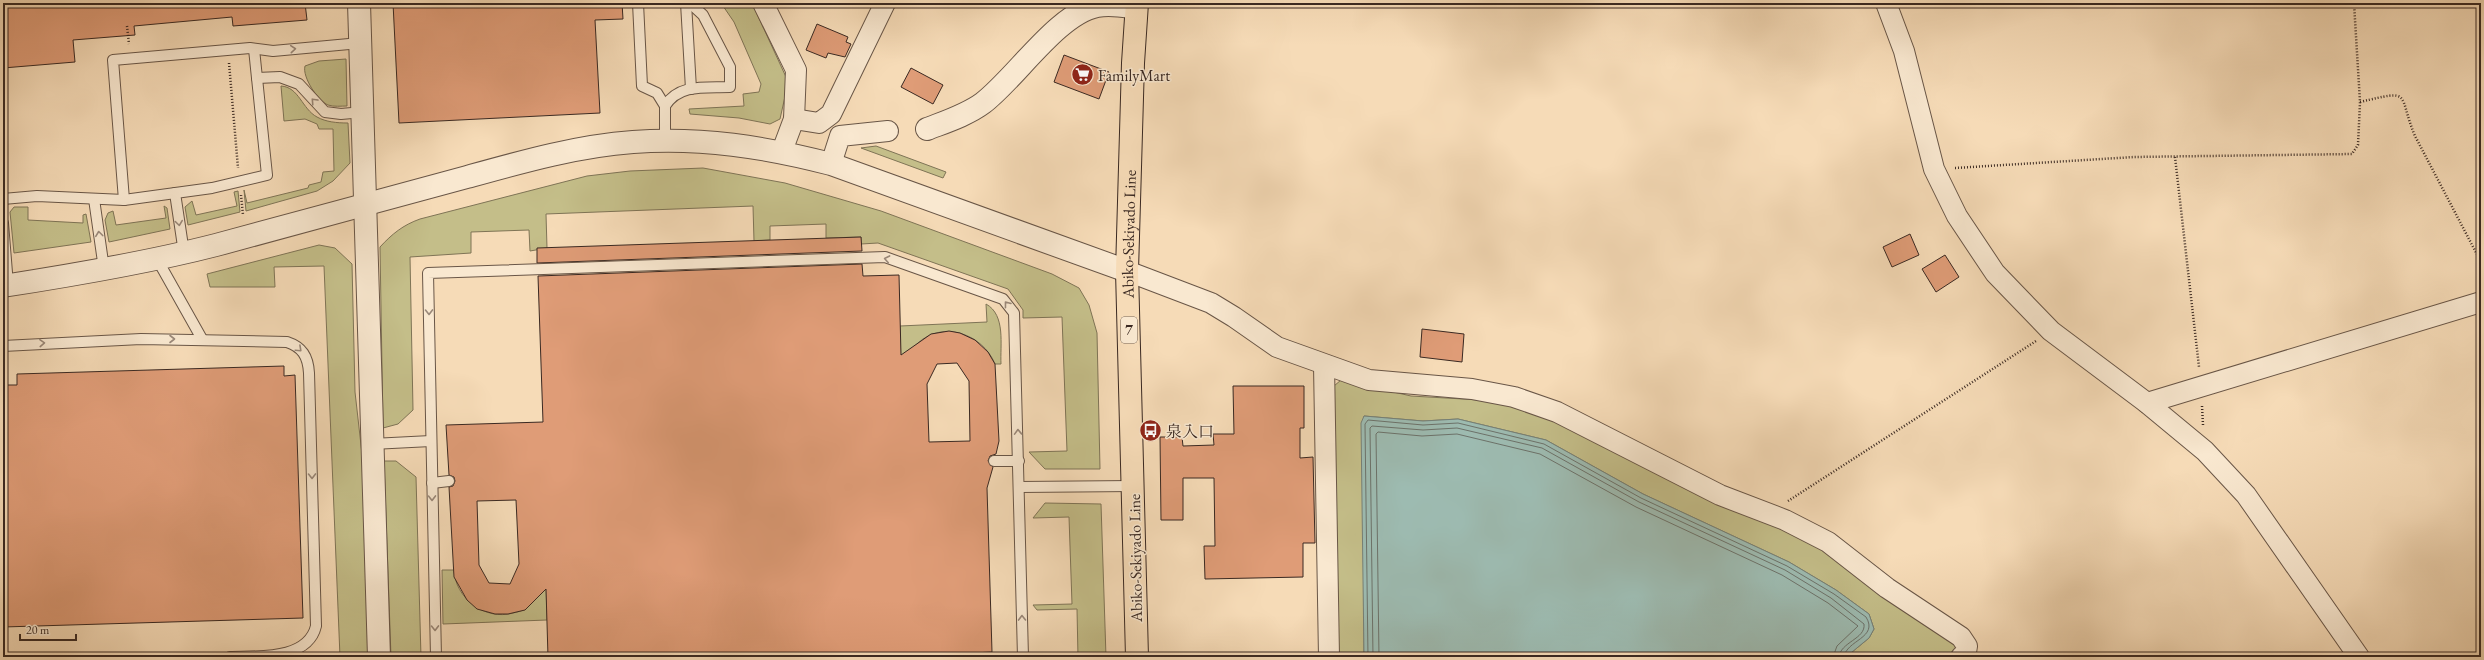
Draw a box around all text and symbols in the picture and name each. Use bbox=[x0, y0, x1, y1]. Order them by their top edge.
one-way arrow bbox=[290, 45, 296, 54]
supermarket icon: FamilyMart bbox=[1070, 62, 1096, 88]
place label: FamilyMart bbox=[1098, 65, 1170, 86]
one-way arrow bbox=[312, 99, 319, 106]
street label: Abiko-Sekiyado Line bbox=[1117, 170, 1141, 300]
one-way arrow bbox=[174, 220, 183, 226]
one-way arrow bbox=[95, 231, 104, 237]
one-way arrow bbox=[883, 255, 890, 263]
one-way arrow bbox=[1005, 302, 1012, 309]
one-way arrow bbox=[424, 309, 433, 315]
road number: 7 bbox=[1121, 317, 1137, 343]
one-way arrow bbox=[169, 335, 175, 343]
one-way arrow bbox=[39, 339, 45, 348]
one-way arrow bbox=[294, 344, 302, 352]
bus stop icon: 泉入口 bbox=[1137, 418, 1163, 444]
place label: 泉入口 bbox=[1166, 421, 1214, 442]
one-way arrow bbox=[1013, 429, 1022, 435]
one-way arrow bbox=[308, 473, 316, 479]
street label: Abiko-Sekiyado Line bbox=[1124, 494, 1147, 623]
one-way arrow bbox=[428, 495, 437, 501]
one-way arrow bbox=[1018, 615, 1026, 621]
scale bar bbox=[20, 616, 76, 642]
text: 20 m bbox=[26, 622, 50, 638]
one-way arrow bbox=[431, 625, 439, 631]

